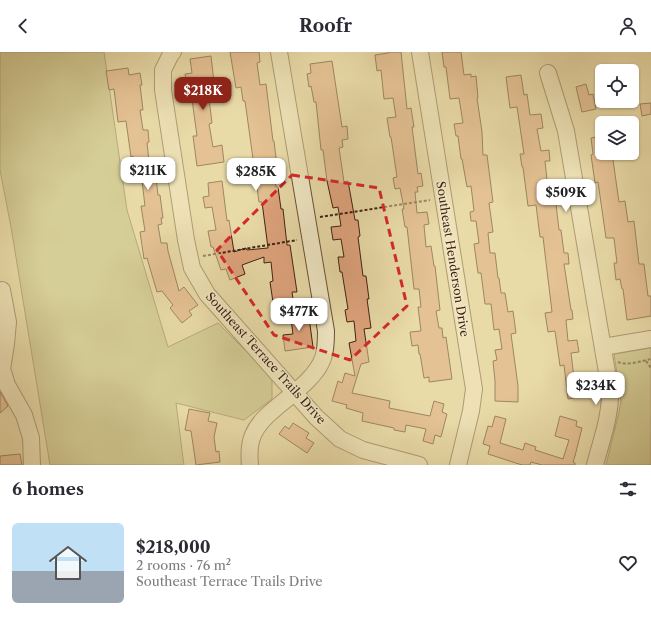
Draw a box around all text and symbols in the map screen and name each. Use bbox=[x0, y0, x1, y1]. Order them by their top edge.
icon: back bbox=[12, 15, 34, 37]
text: Roofr bbox=[299, 15, 352, 37]
icon: person bbox=[617, 15, 639, 37]
map controls bbox=[595, 64, 639, 160]
button: locate bbox=[595, 64, 639, 108]
pin: $218K bbox=[175, 77, 231, 111]
text: $218K bbox=[183, 82, 223, 98]
button: layers bbox=[595, 116, 639, 160]
pin: $211K bbox=[120, 157, 176, 191]
pin: $285K bbox=[228, 158, 284, 192]
text: $211K bbox=[129, 162, 167, 178]
text: $285K bbox=[236, 163, 276, 179]
pin: $509K bbox=[538, 179, 594, 213]
street label: Southeast Henderson Drive bbox=[433, 180, 473, 338]
text: $509K bbox=[546, 184, 586, 200]
street label: Southeast Terrace Trails Drive bbox=[203, 289, 329, 427]
pin: $477K bbox=[271, 298, 327, 332]
text: $477K bbox=[280, 303, 318, 319]
pin: $234K bbox=[568, 372, 624, 406]
text: $234K bbox=[576, 377, 616, 393]
icon: filters bbox=[617, 478, 639, 500]
text: 6 homes bbox=[12, 479, 84, 499]
text: $218,000 bbox=[136, 537, 211, 557]
icon: home bbox=[44, 539, 92, 587]
icon: heart bbox=[617, 552, 639, 574]
text: 2 rooms · 76 m² bbox=[136, 557, 231, 573]
text: Southeast Terrace Trails Drive bbox=[136, 573, 323, 589]

